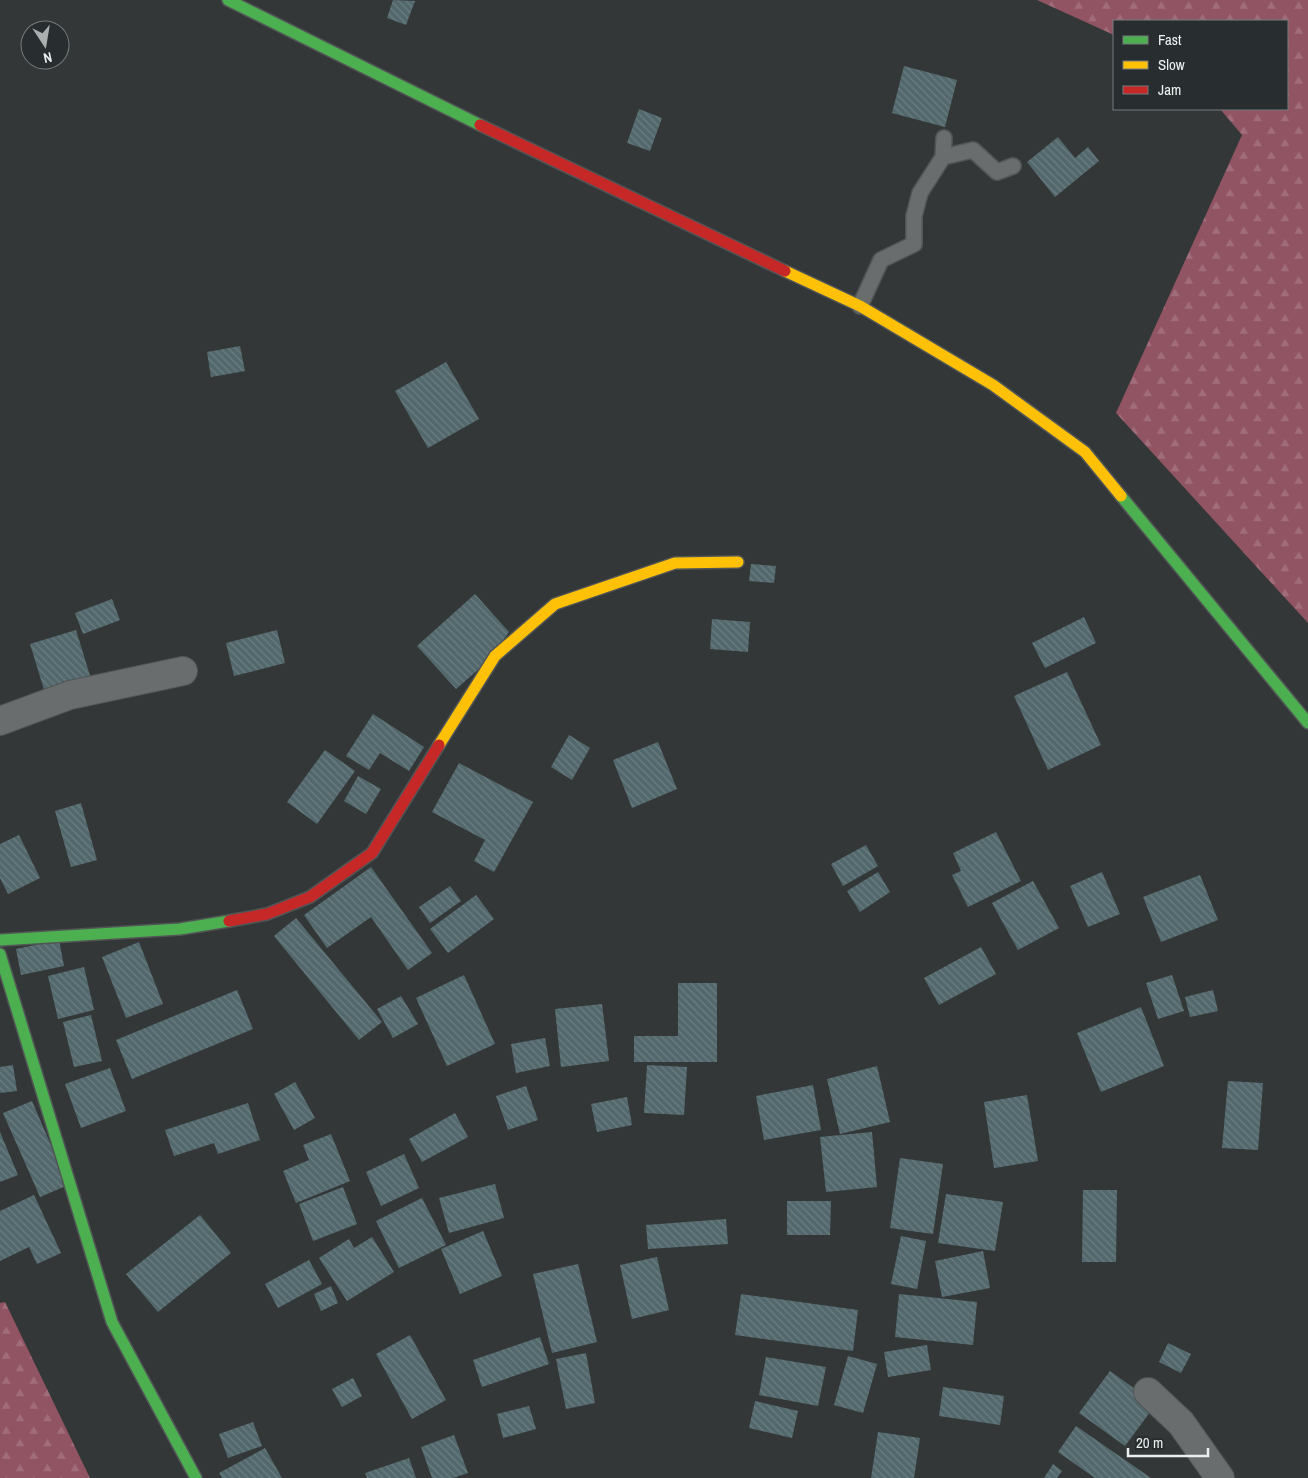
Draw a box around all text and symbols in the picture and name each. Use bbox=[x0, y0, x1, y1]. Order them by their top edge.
north arrow bbox=[20, 20, 70, 70]
legend bbox=[1113, 20, 1288, 110]
text: Fast bbox=[1158, 29, 1182, 50]
text: N bbox=[42, 48, 54, 67]
text: Slow bbox=[1158, 54, 1185, 75]
text: Jam bbox=[1158, 79, 1181, 100]
scale bar bbox=[1128, 1426, 1208, 1458]
text: 20 m bbox=[1136, 1432, 1163, 1453]

